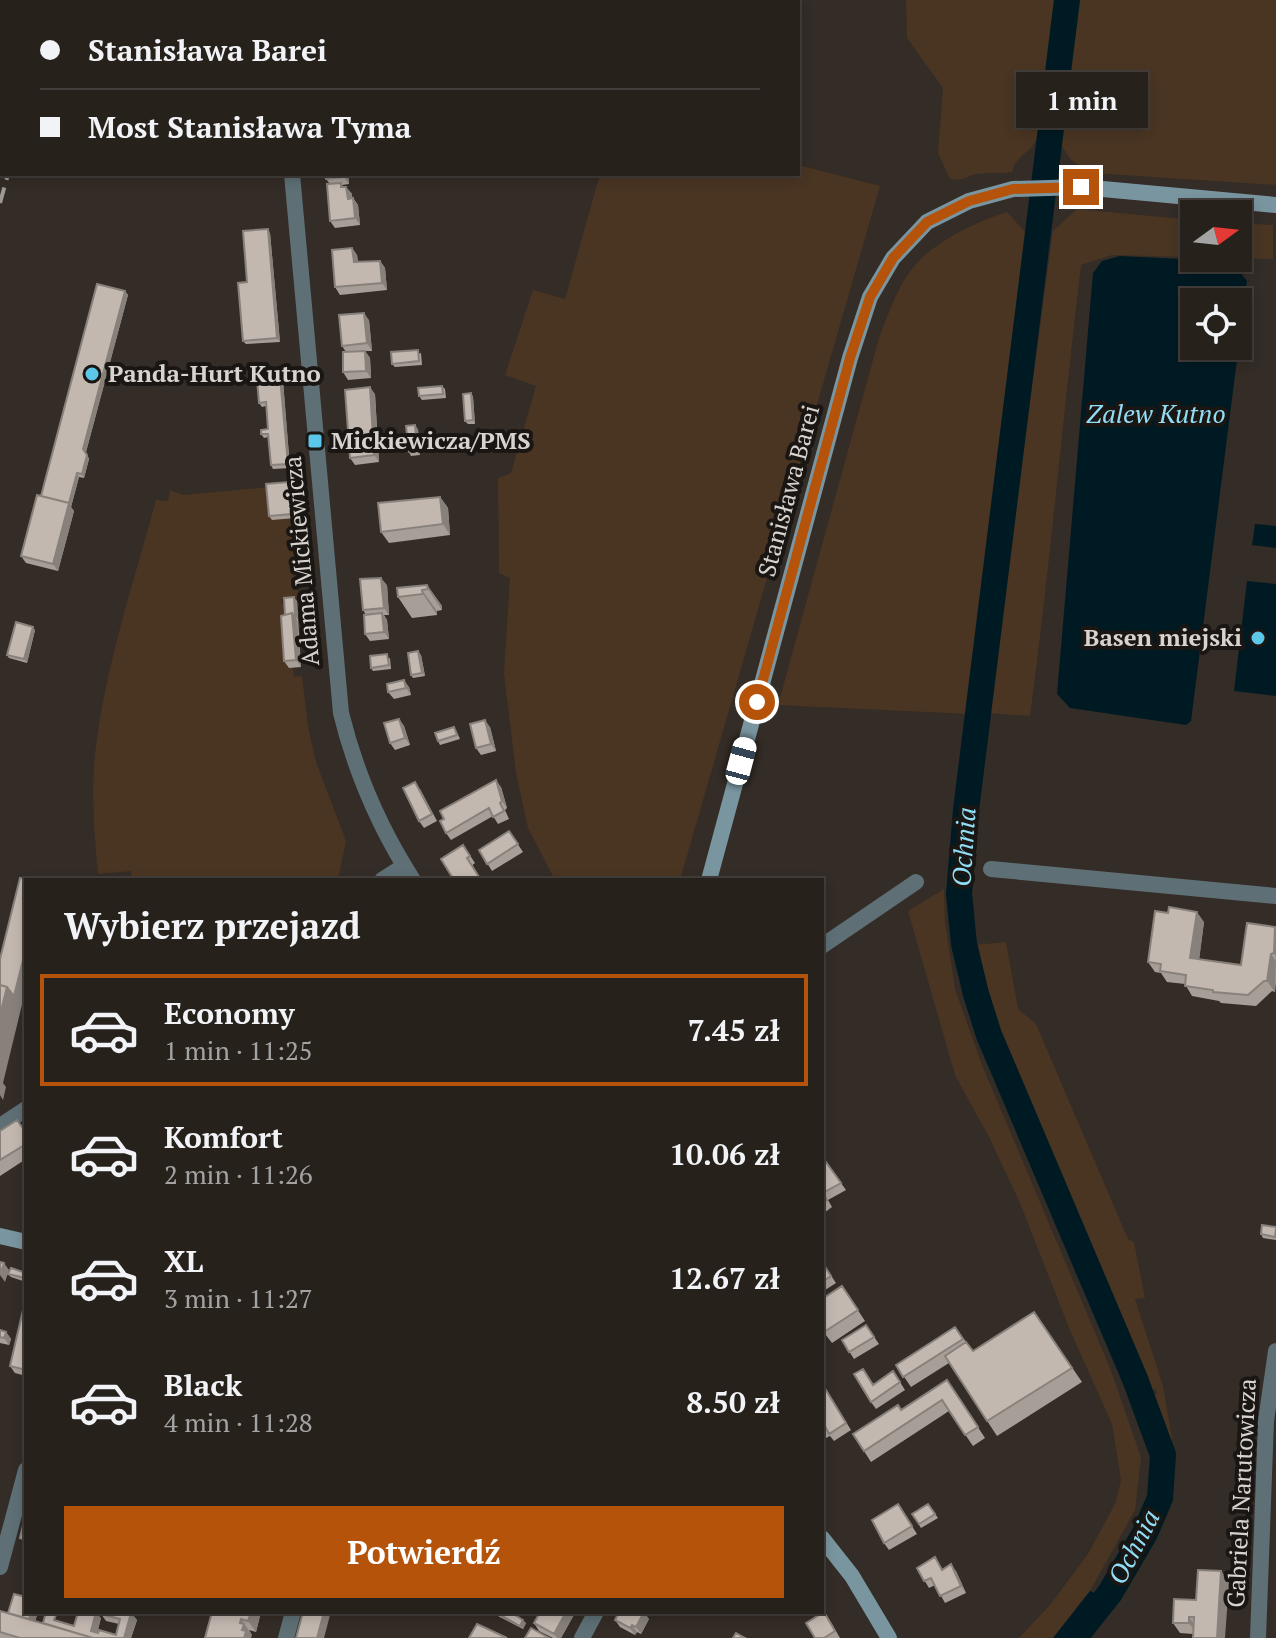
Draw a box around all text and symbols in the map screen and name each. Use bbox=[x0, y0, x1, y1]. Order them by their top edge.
text: Stanisława Barei bbox=[88, 30, 327, 70]
callout: 1 min bbox=[1015, 71, 1147, 127]
text: 1 min bbox=[1046, 83, 1118, 117]
text: Most Stanisława Tyma bbox=[88, 107, 412, 147]
route end bbox=[1063, 169, 1099, 205]
north arrow bbox=[1180, 200, 1252, 272]
map controls bbox=[1180, 200, 1252, 360]
button: locate bbox=[1180, 288, 1252, 360]
place label: Panda-Hurt Kutno bbox=[108, 357, 321, 389]
marker: Panda-Hurt Kutno bbox=[83, 365, 101, 383]
water label: Zalew Kutno bbox=[1086, 396, 1226, 430]
street label: Stanisława Barei bbox=[750, 401, 826, 580]
place label: Mickiewicza/PMS bbox=[331, 424, 531, 456]
marker: Mickiewicza/PMS bbox=[306, 432, 324, 450]
street label: Adama Mickiewicza bbox=[276, 455, 326, 667]
place label: Basen miejski bbox=[1084, 621, 1242, 653]
marker: Basen miejski bbox=[1249, 629, 1267, 647]
route start bbox=[739, 684, 775, 720]
car bbox=[723, 735, 759, 787]
water label: Ochnia bbox=[943, 806, 983, 888]
text: Wybierz przejazd bbox=[64, 902, 361, 949]
text: Economy bbox=[164, 993, 295, 1033]
icon: car bbox=[68, 994, 140, 1066]
text: 7.45 zł bbox=[688, 1010, 780, 1050]
text: 1 min · 11:25 bbox=[164, 1033, 313, 1067]
text: Komfort bbox=[164, 1117, 283, 1157]
icon: car bbox=[68, 1118, 140, 1190]
text: 10.06 zł bbox=[669, 1134, 780, 1174]
text: 2 min · 11:26 bbox=[164, 1157, 313, 1191]
text: XL bbox=[164, 1241, 203, 1281]
icon: car bbox=[68, 1242, 140, 1314]
text: 12.67 zł bbox=[669, 1258, 780, 1298]
text: 3 min · 11:27 bbox=[164, 1281, 313, 1315]
text: Black bbox=[164, 1365, 242, 1405]
icon: car bbox=[68, 1366, 140, 1438]
street label: Gabriela Narutowicza bbox=[1219, 1378, 1263, 1608]
text: 8.50 zł bbox=[686, 1382, 780, 1422]
text: 4 min · 11:28 bbox=[164, 1405, 313, 1439]
water label: Ochnia bbox=[1099, 1503, 1167, 1590]
button: Potwierdź bbox=[64, 1506, 784, 1598]

